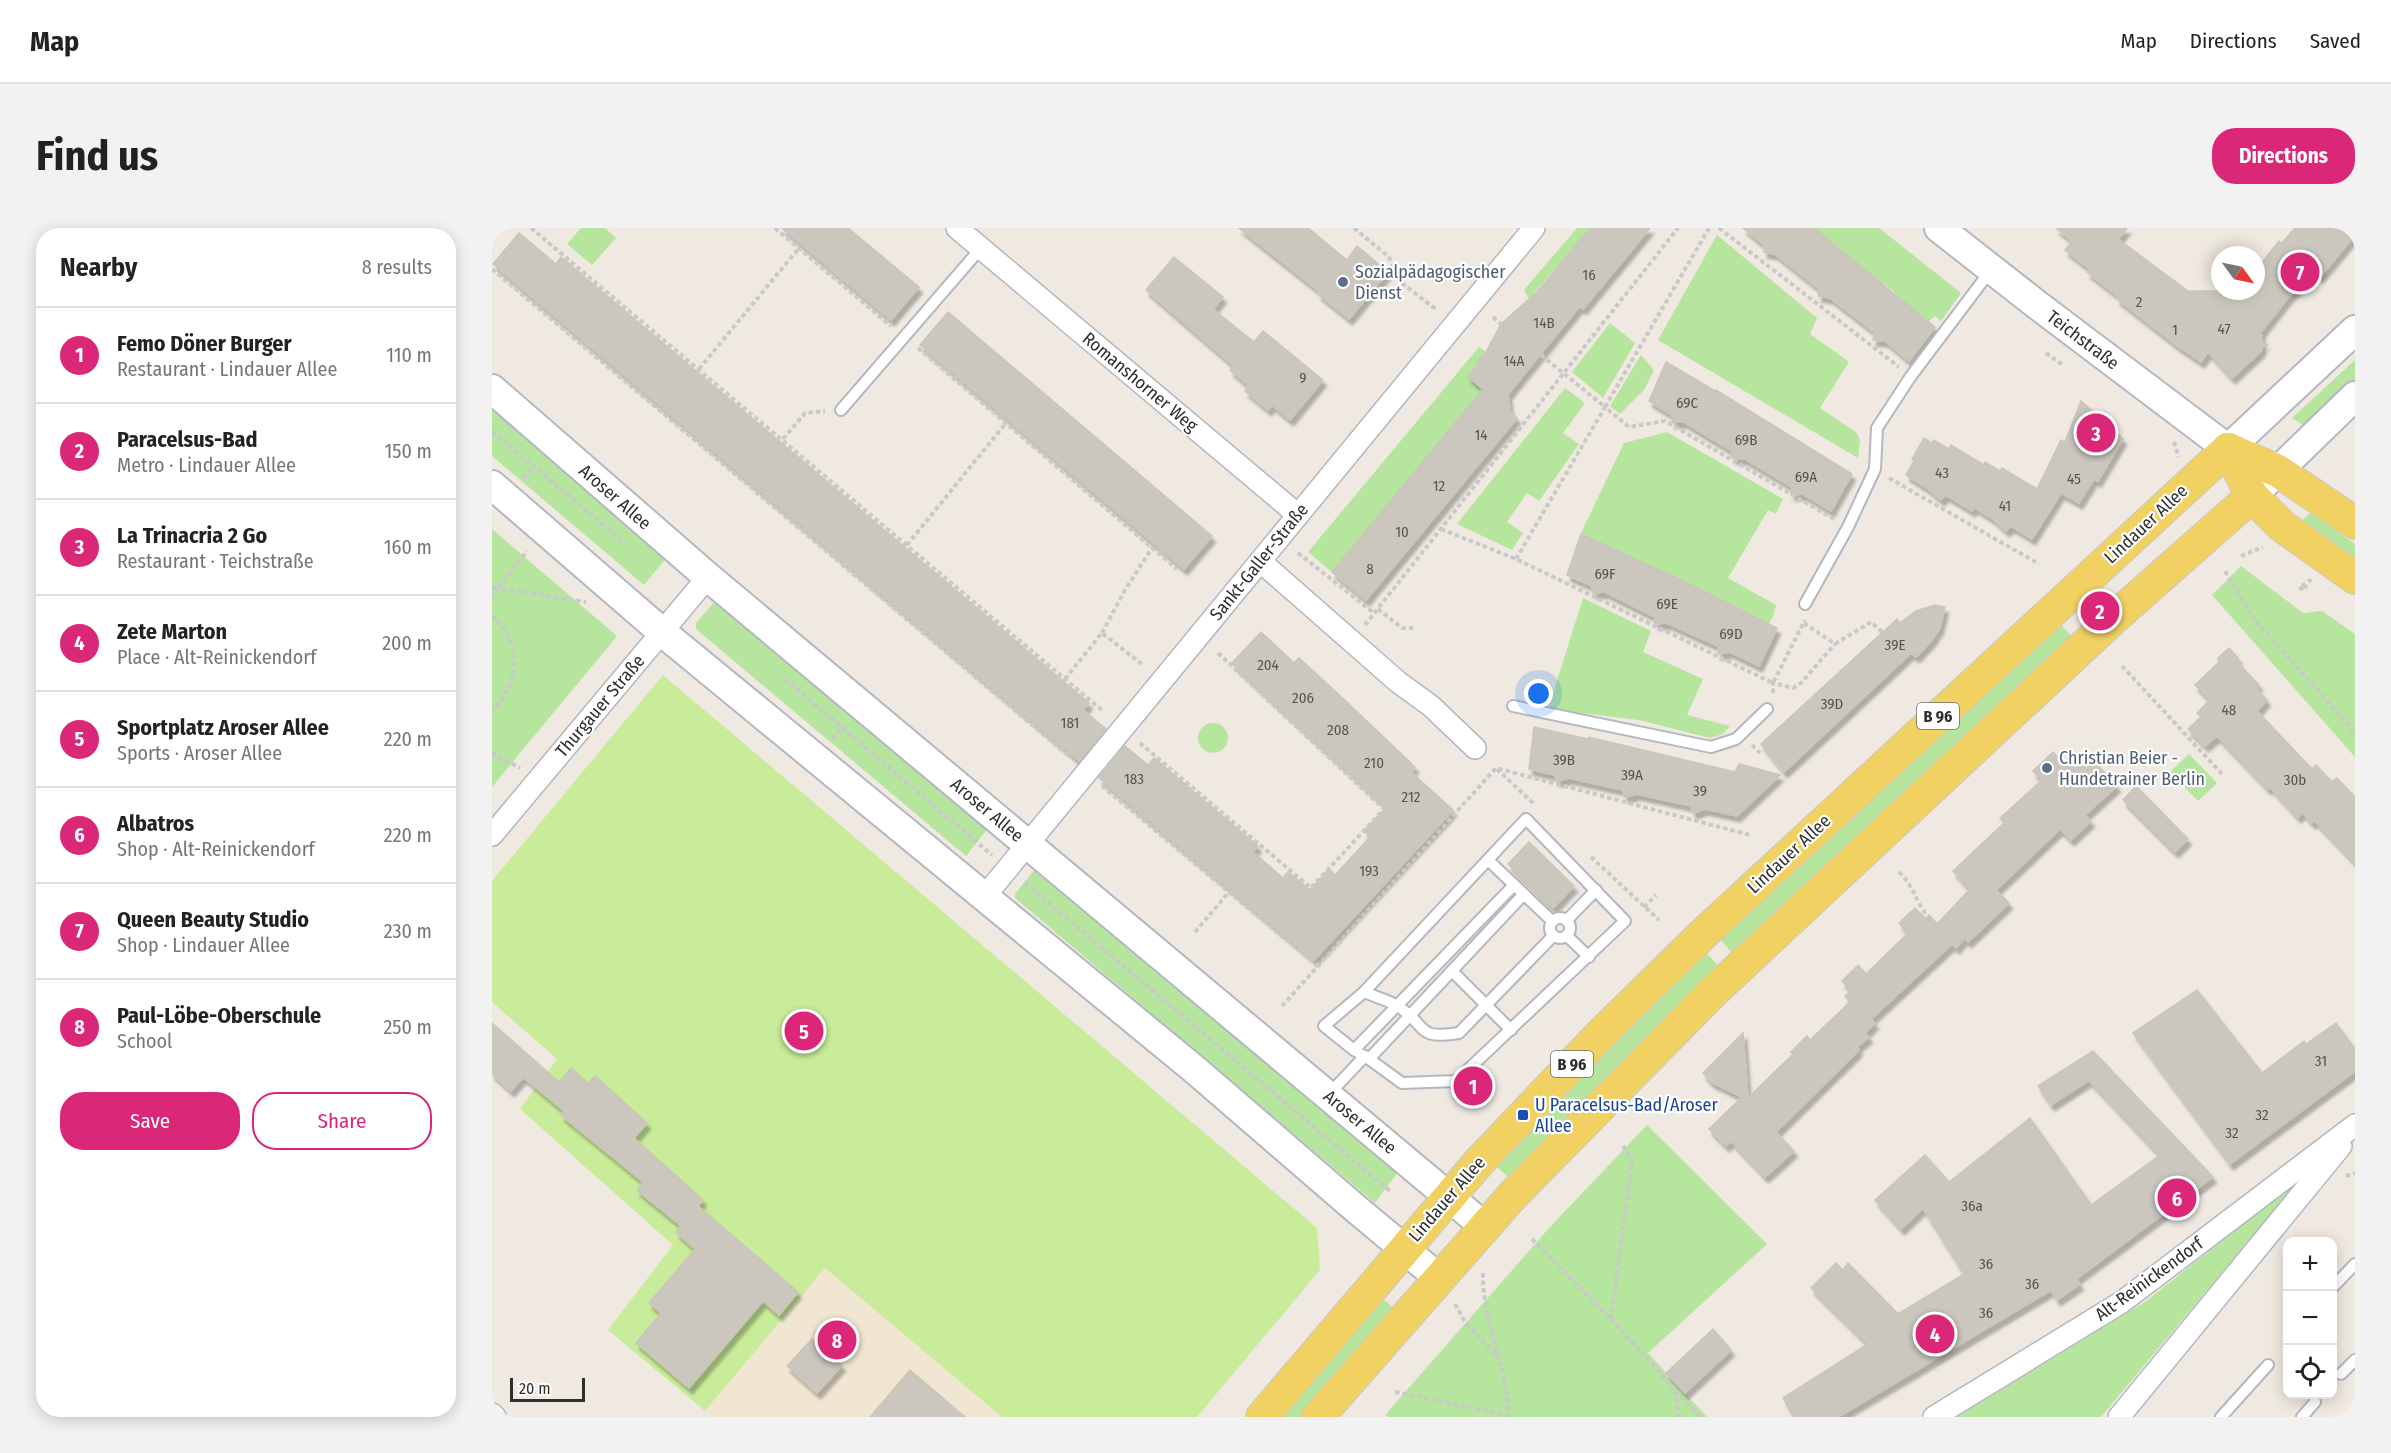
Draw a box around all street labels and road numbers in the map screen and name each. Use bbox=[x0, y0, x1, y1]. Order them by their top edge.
street label: Teichstraße bbox=[2043, 306, 2123, 374]
street label: Romanshorner Weg bbox=[1078, 327, 1202, 437]
street label: Aroser Allee bbox=[574, 460, 656, 534]
street label: Lindauer Allee bbox=[2100, 480, 2192, 568]
street label: Sankt-Galler-Straße bbox=[1205, 499, 1313, 625]
street label: Thurgauer Straße bbox=[551, 650, 649, 762]
road number: B 96 bbox=[1917, 703, 1959, 729]
street label: Aroser Allee bbox=[946, 773, 1028, 847]
street label: Lindauer Allee bbox=[1743, 810, 1835, 898]
road number: B 96 bbox=[1551, 1051, 1593, 1077]
street label: Aroser Allee bbox=[1319, 1085, 1401, 1159]
street label: Lindauer Allee bbox=[1404, 1152, 1490, 1246]
street label: Alt-Reinickendorf bbox=[2091, 1232, 2209, 1326]

